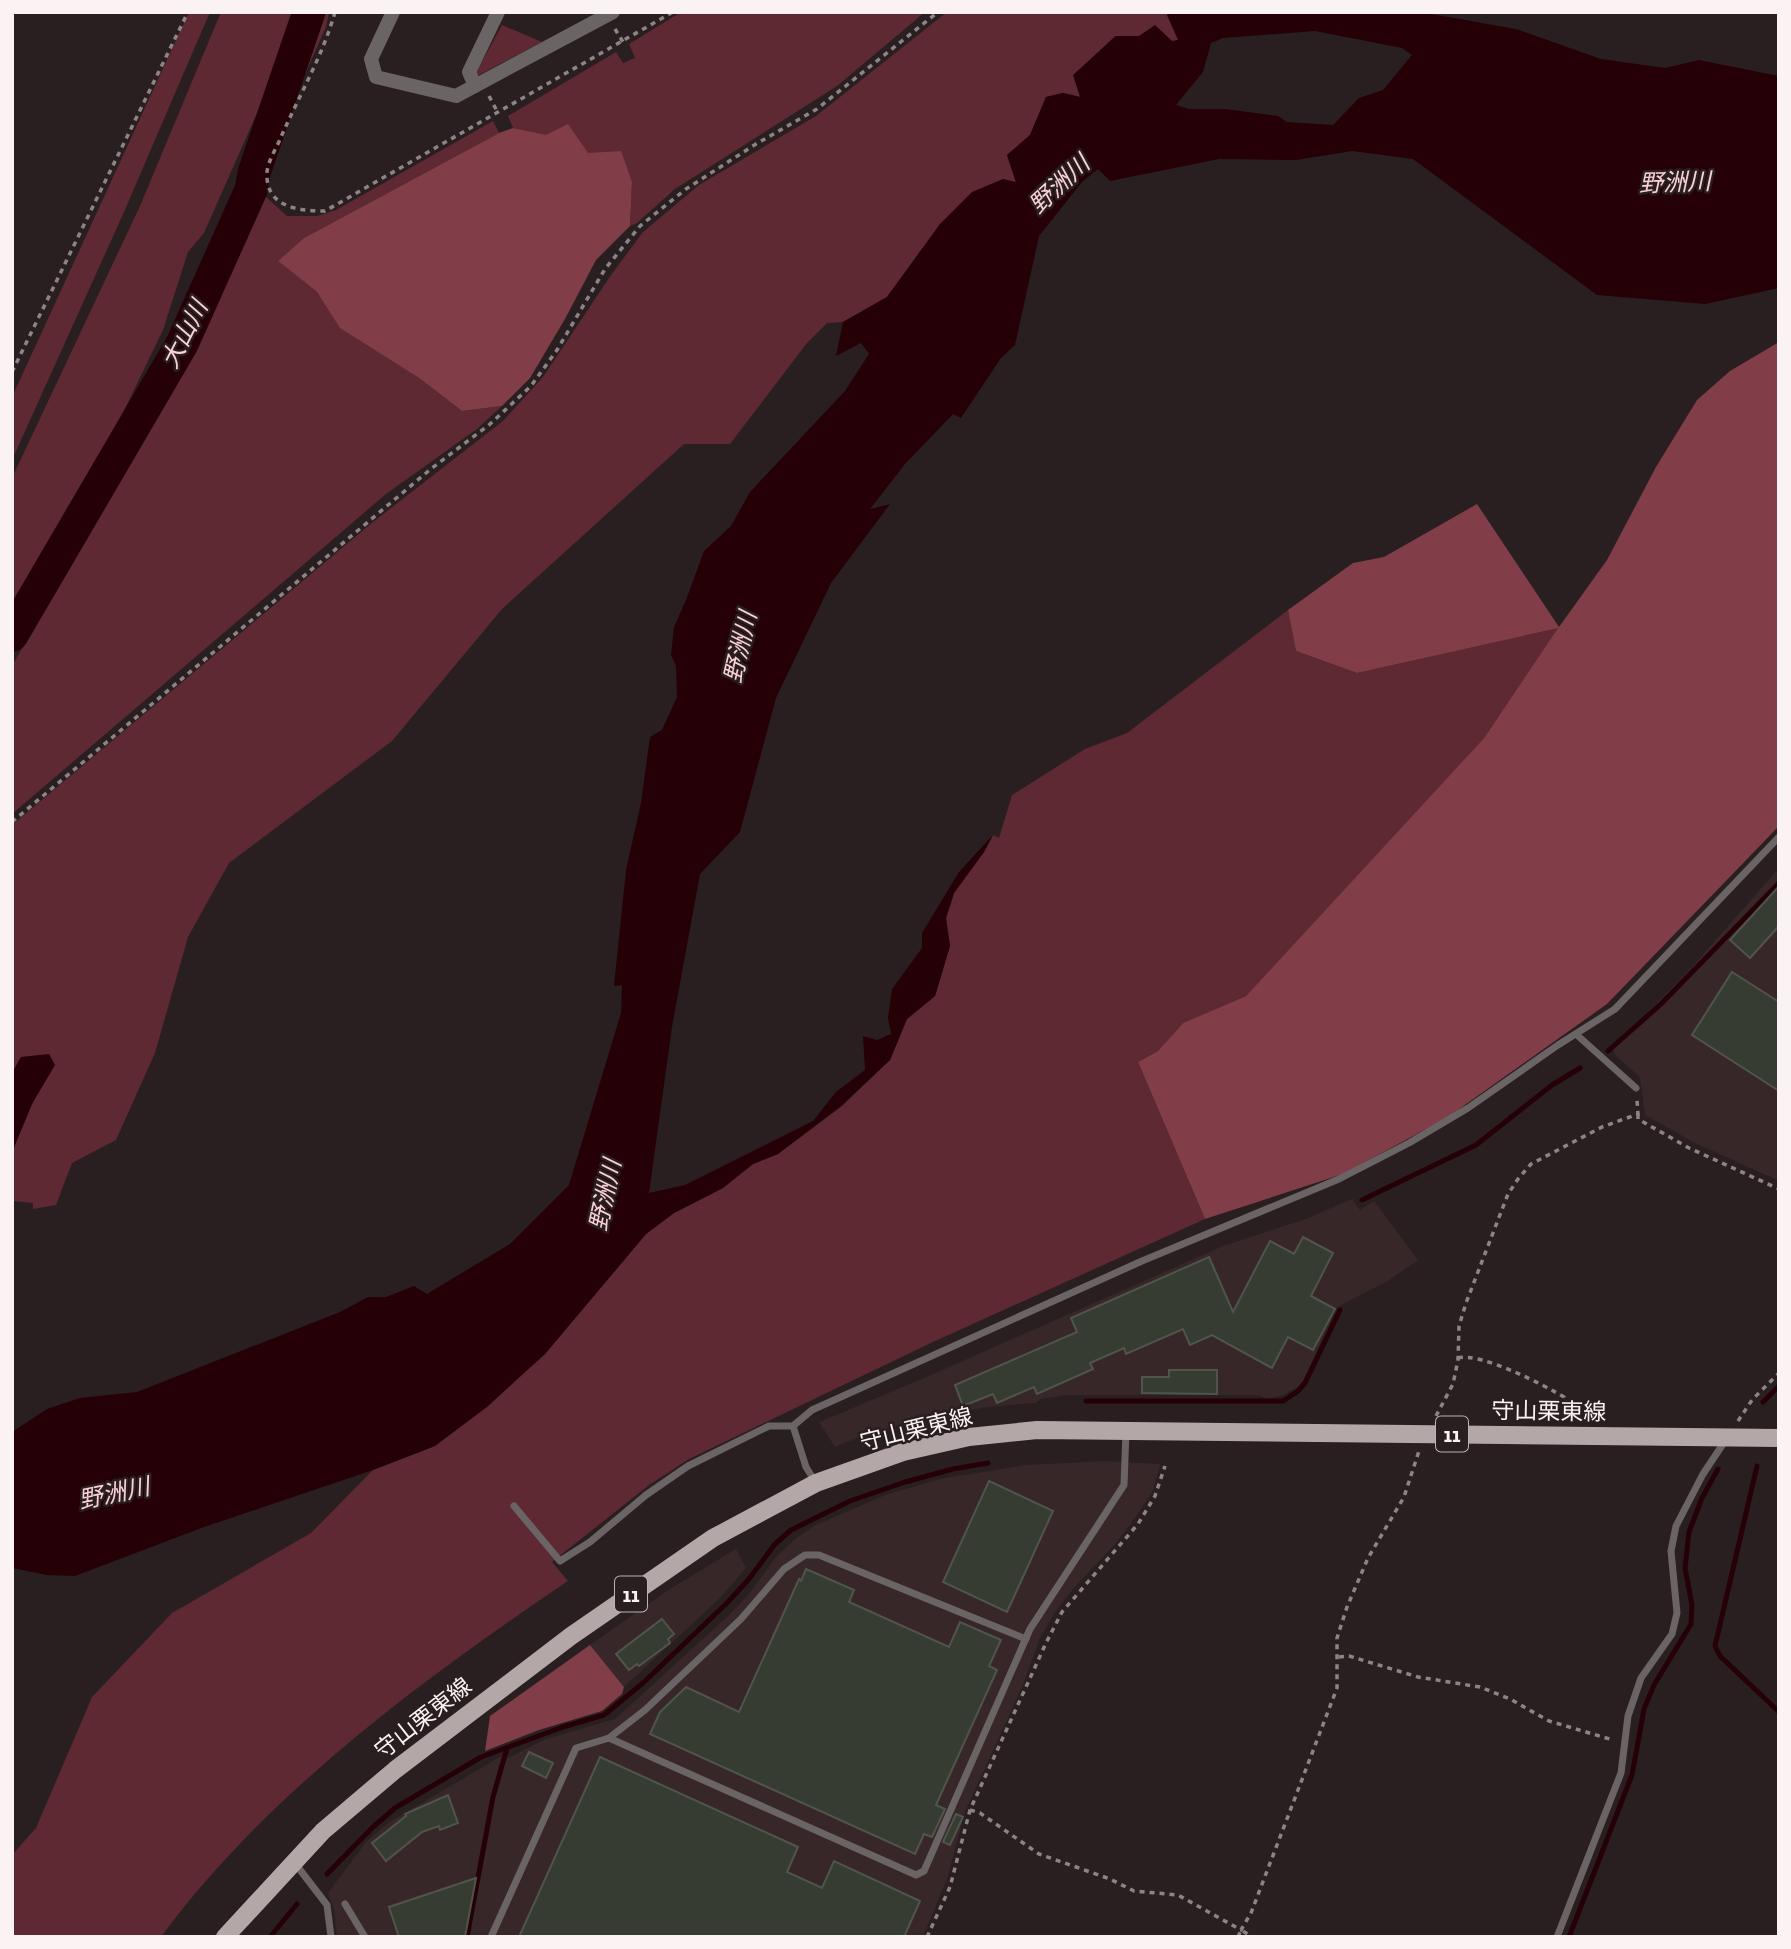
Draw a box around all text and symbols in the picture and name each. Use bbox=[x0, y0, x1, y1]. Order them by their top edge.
water label: 野洲川 bbox=[1023, 147, 1097, 219]
water label: 野洲川 bbox=[1639, 166, 1714, 198]
water label: 大山川 bbox=[155, 293, 215, 373]
water label: 野洲川 bbox=[718, 606, 763, 685]
water label: 野洲川 bbox=[583, 1154, 627, 1233]
street label: 守山栗東線 bbox=[1491, 1396, 1607, 1426]
street label: 守山栗東線 bbox=[857, 1402, 975, 1456]
road number: 11 bbox=[1436, 1416, 1468, 1452]
water label: 野洲川 bbox=[76, 1471, 155, 1515]
road number: 11 bbox=[615, 1576, 647, 1612]
street label: 守山栗東線 bbox=[369, 1672, 477, 1764]

